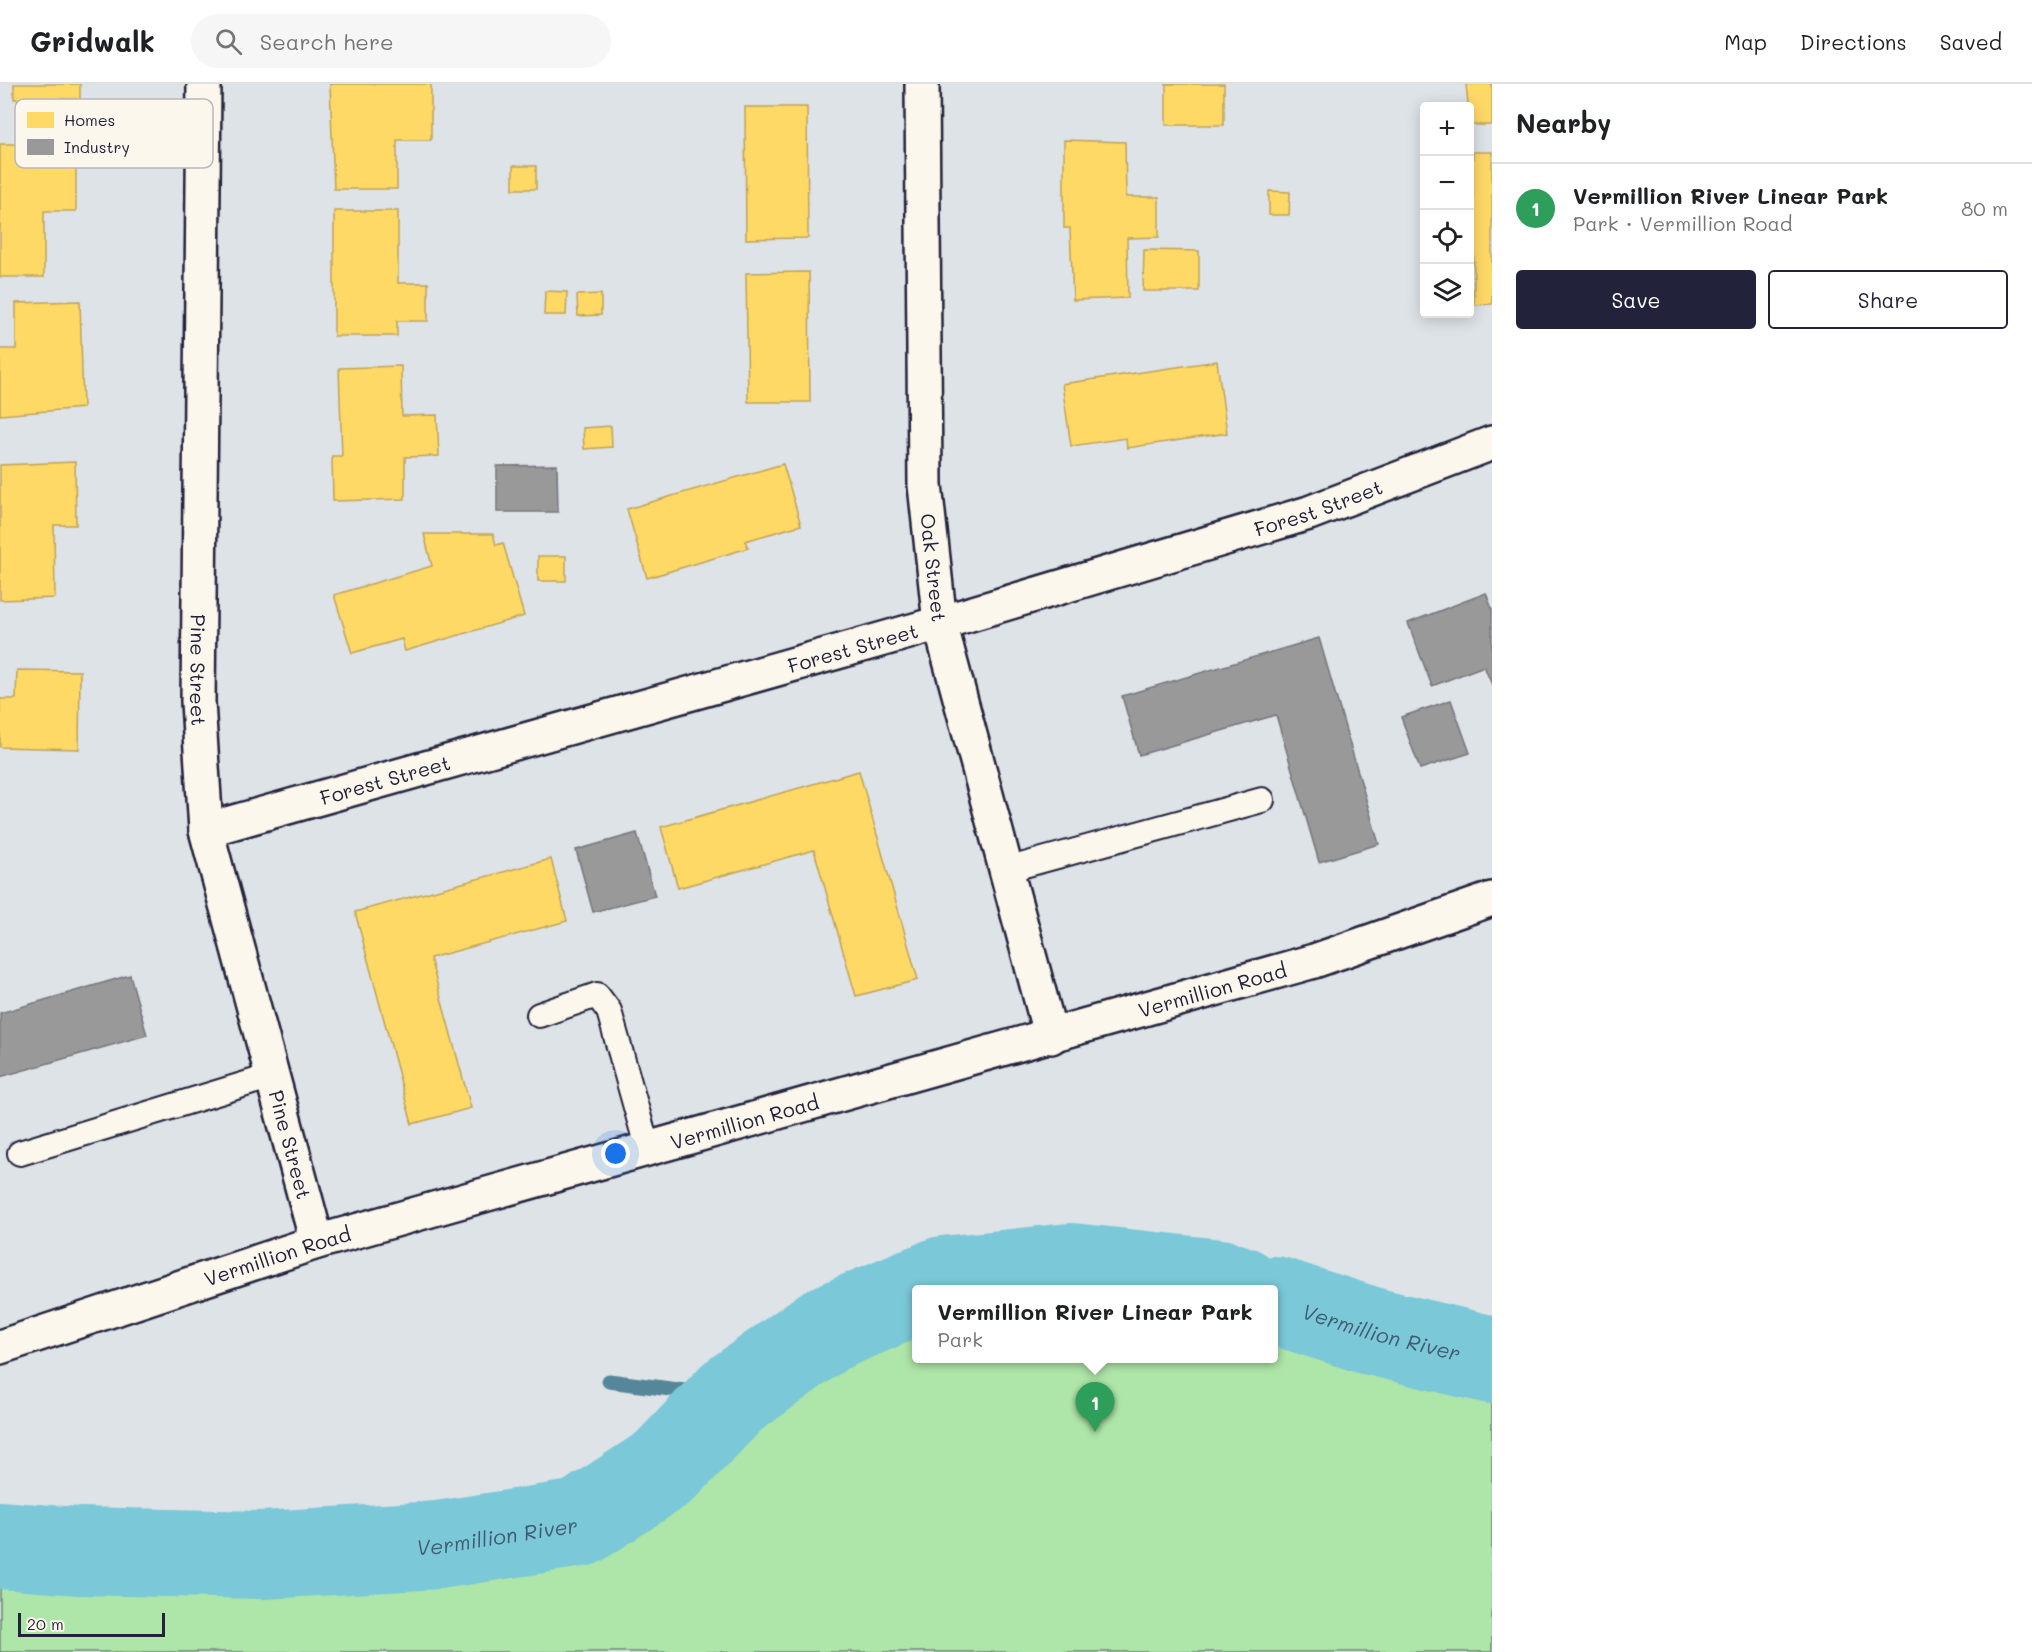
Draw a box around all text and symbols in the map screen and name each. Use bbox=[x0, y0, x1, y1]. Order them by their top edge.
search box bbox=[191, 14, 611, 68]
text: Gridwalk bbox=[30, 23, 155, 59]
icon: search bbox=[212, 25, 245, 58]
text: Search here bbox=[260, 27, 394, 56]
text: Map bbox=[1724, 28, 1767, 55]
text: Directions bbox=[1800, 28, 1907, 55]
text: Saved bbox=[1940, 28, 2002, 55]
legend bbox=[15, 99, 213, 168]
map controls bbox=[1420, 102, 1474, 318]
button: + bbox=[1420, 102, 1474, 156]
text: Nearby bbox=[1516, 106, 1611, 140]
text: Homes bbox=[64, 109, 115, 130]
text: Industry bbox=[64, 136, 130, 157]
button: − bbox=[1420, 156, 1474, 210]
text: Vermillion River Linear Park bbox=[1573, 181, 1888, 210]
text: 1 bbox=[1531, 195, 1540, 221]
text: 80 m bbox=[1961, 195, 2008, 221]
button: locate bbox=[1420, 210, 1474, 264]
text: Park · Vermillion Road bbox=[1573, 210, 1793, 236]
button: layers bbox=[1420, 264, 1474, 318]
button: Save bbox=[1516, 270, 1756, 329]
button: Share bbox=[1768, 270, 2008, 329]
street label: Forest Street bbox=[1251, 473, 1386, 542]
street label: Oak Street bbox=[915, 512, 953, 623]
street label: Pine Street bbox=[185, 614, 212, 727]
street label: Forest Street bbox=[785, 617, 921, 678]
street label: Forest Street bbox=[317, 749, 453, 810]
street label: Vermillion Road bbox=[1135, 956, 1289, 1023]
street label: Pine Street bbox=[264, 1087, 318, 1202]
street label: Vermillion Road bbox=[667, 1088, 821, 1155]
your location bbox=[601, 1139, 630, 1168]
street label: Vermillion Road bbox=[201, 1220, 354, 1292]
popup bbox=[912, 1285, 1278, 1363]
water label: Vermillion River bbox=[1299, 1296, 1463, 1366]
text: Vermillion River Linear Park bbox=[937, 1297, 1253, 1326]
text: Park bbox=[937, 1326, 983, 1352]
pin: 1 bbox=[1076, 1382, 1114, 1432]
water label: Vermillion River bbox=[415, 1510, 579, 1560]
scale bar bbox=[18, 1610, 165, 1638]
text: 20 m bbox=[27, 1613, 64, 1634]

